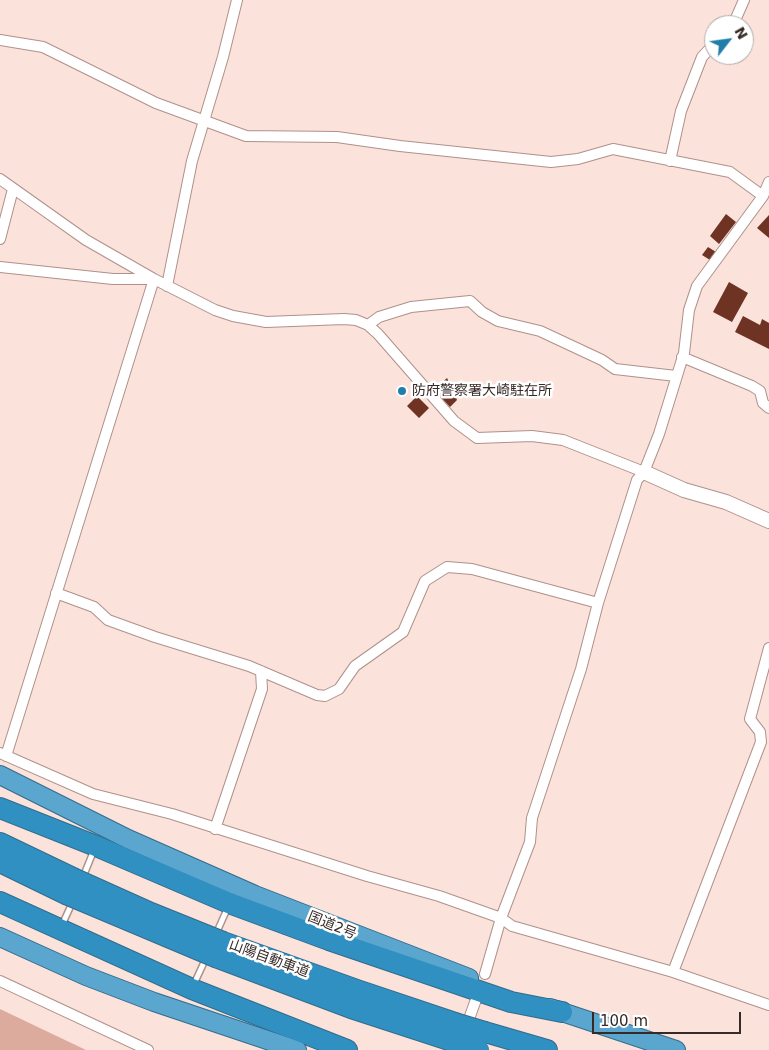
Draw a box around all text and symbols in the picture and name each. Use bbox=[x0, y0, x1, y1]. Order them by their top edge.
north arrow bbox=[704, 15, 754, 65]
text: N bbox=[731, 24, 751, 42]
place label: 防府警察署大崎駐在所 bbox=[412, 383, 552, 399]
marker: 防府警察署大崎駐在所 bbox=[396, 385, 408, 397]
street label: 国道2号 bbox=[305, 909, 359, 943]
street label: 山陽自動車道 bbox=[227, 937, 311, 981]
scale bar bbox=[594, 1002, 743, 1034]
text: 100 m bbox=[600, 1012, 648, 1030]

